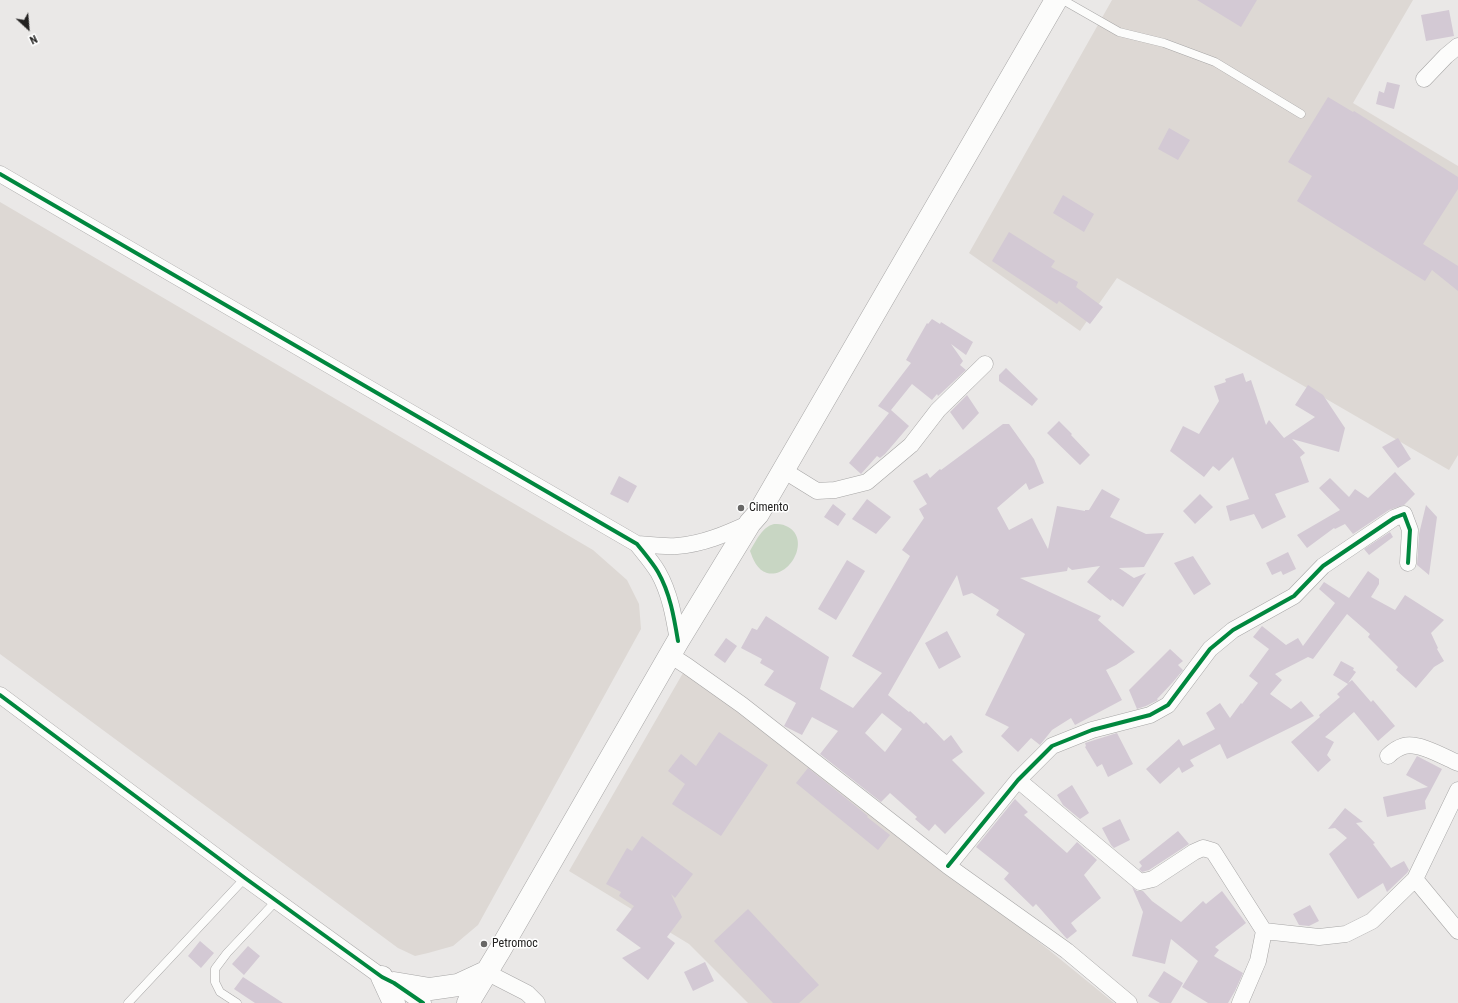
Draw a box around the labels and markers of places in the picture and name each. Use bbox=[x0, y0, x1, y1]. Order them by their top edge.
place label: Cimento bbox=[749, 501, 788, 515]
marker: Cimento bbox=[736, 503, 746, 513]
place label: Petromoc bbox=[492, 937, 538, 951]
marker: Petromoc bbox=[479, 939, 489, 949]

